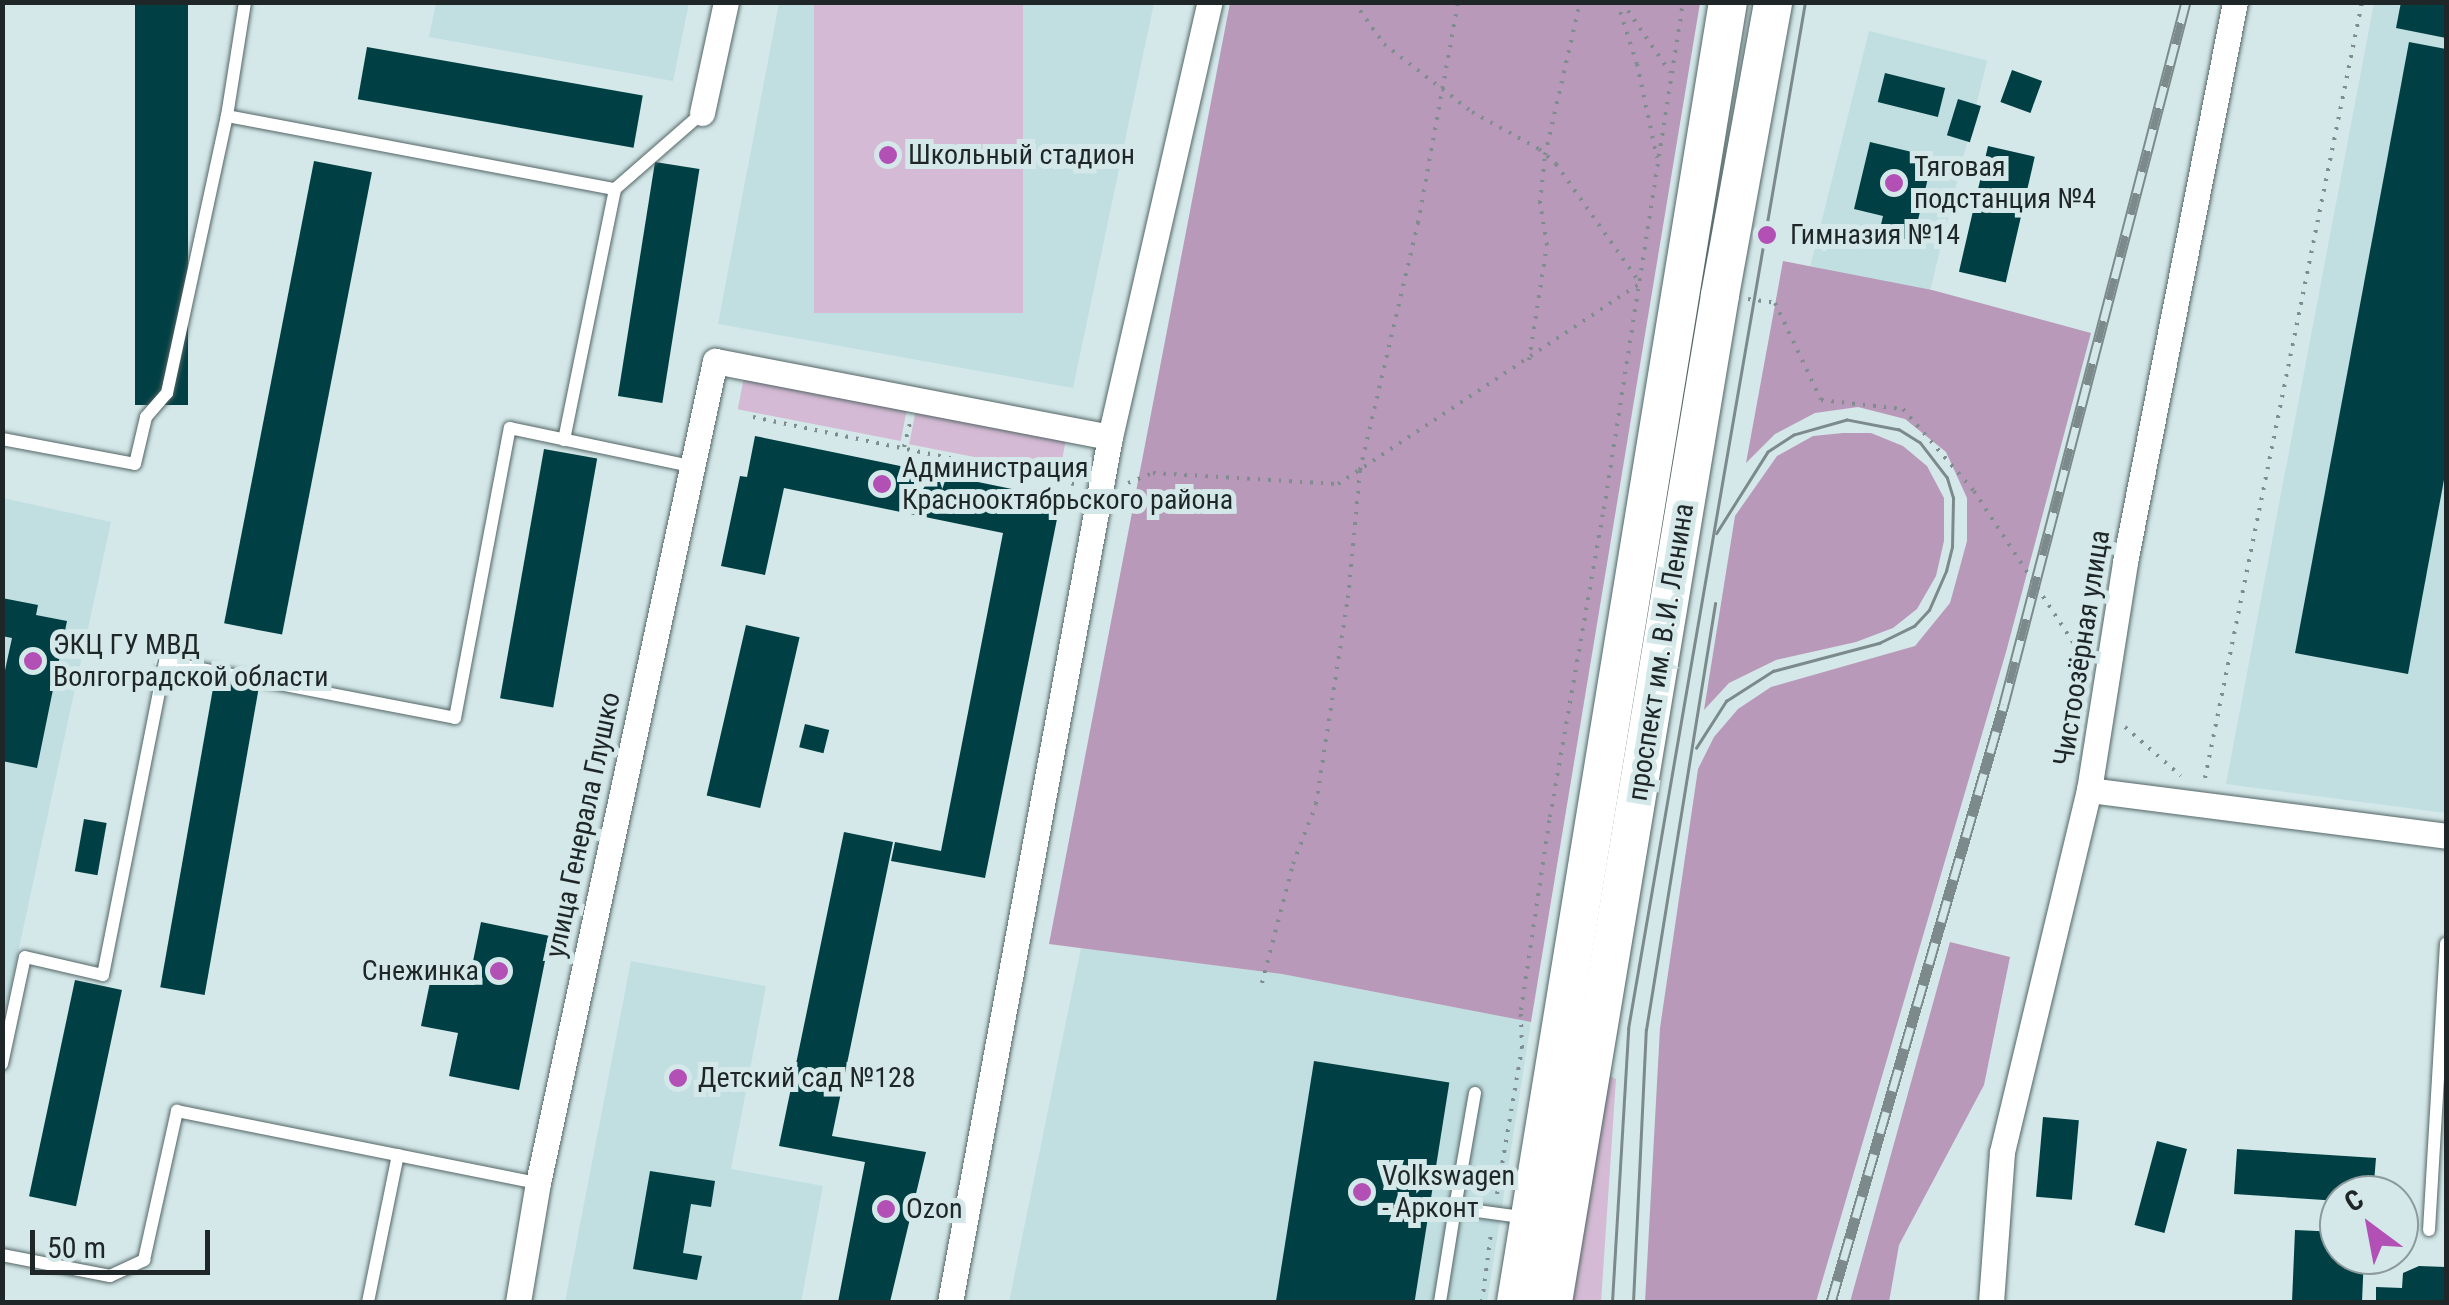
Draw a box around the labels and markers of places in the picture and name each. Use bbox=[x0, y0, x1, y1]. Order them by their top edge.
place label: Школьный стадион bbox=[908, 138, 1135, 172]
marker: Школьный стадион bbox=[877, 144, 899, 166]
place label: Тяговая подстанция №4 bbox=[1914, 150, 2096, 216]
marker: Тяговая подстанция №4 bbox=[1883, 172, 1905, 194]
place label: Гимназия №14 bbox=[1790, 218, 1960, 252]
marker: Гимназия №14 bbox=[1754, 222, 1780, 248]
place label: Администрация Краснооктябрьского района bbox=[902, 451, 1233, 517]
marker: Администрация Краснооктябрьского района bbox=[871, 473, 893, 495]
place label: ЭКЦ ГУ МВД Волгоградской области bbox=[53, 628, 329, 694]
marker: ЭКЦ ГУ МВД Волгоградской области bbox=[22, 650, 44, 672]
place label: Снежинка bbox=[362, 954, 479, 988]
marker: Снежинка bbox=[488, 960, 510, 982]
place label: Детский сад №128 bbox=[698, 1061, 916, 1095]
marker: Детский сад №128 bbox=[667, 1067, 689, 1089]
place label: Volkswagen - Арконт bbox=[1382, 1159, 1515, 1225]
marker: Volkswagen - Арконт bbox=[1351, 1181, 1373, 1203]
place label: Ozon bbox=[906, 1192, 963, 1226]
marker: Ozon bbox=[875, 1198, 897, 1220]

